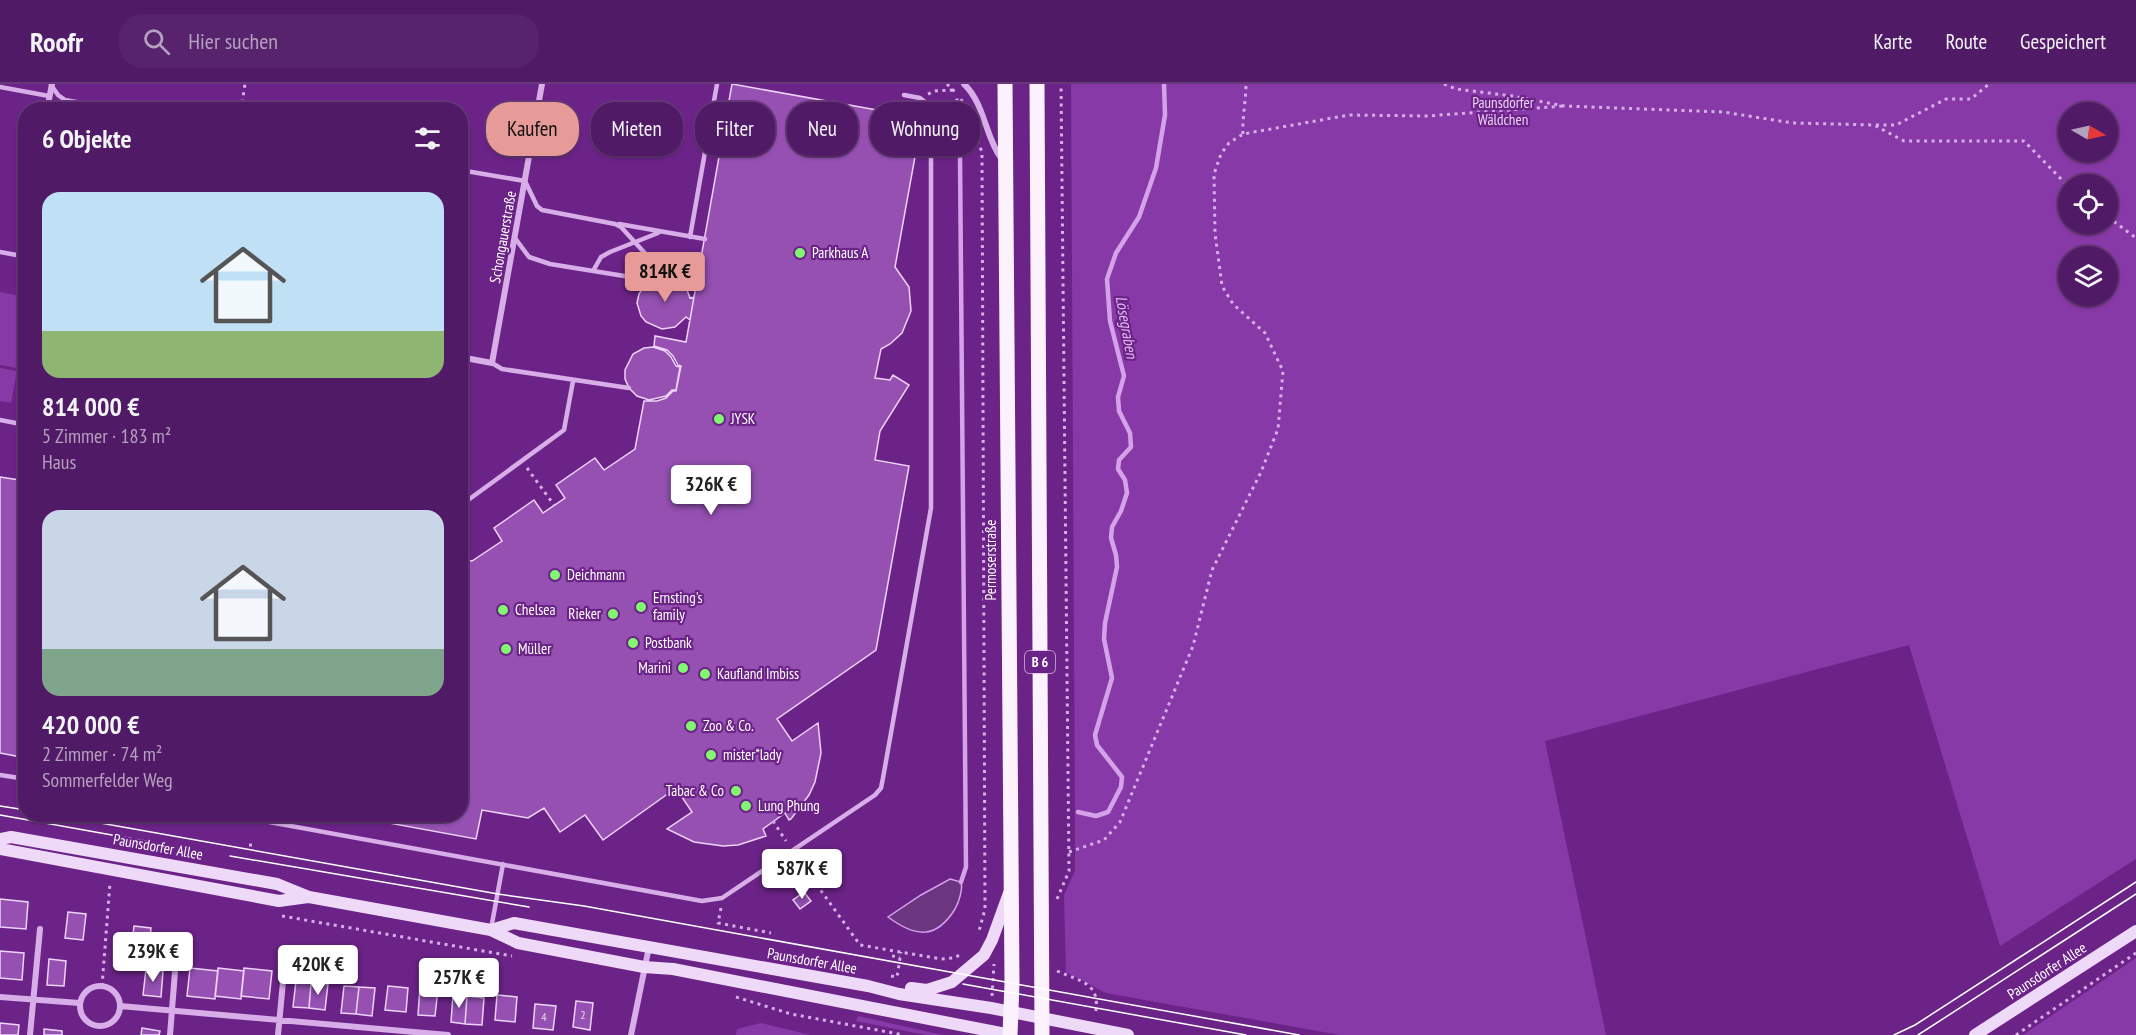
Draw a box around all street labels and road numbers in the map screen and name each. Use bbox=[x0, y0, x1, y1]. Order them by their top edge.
street label: Schongauerstraße bbox=[485, 189, 520, 285]
street label: Permoserstraße bbox=[981, 519, 1000, 601]
road number: B 6 bbox=[1025, 651, 1055, 673]
street label: Paunsdorfer Allee bbox=[112, 829, 204, 864]
street label: Paunsdorfer Allee bbox=[2003, 938, 2090, 1003]
street label: Paunsdorfer Allee bbox=[766, 943, 858, 978]

